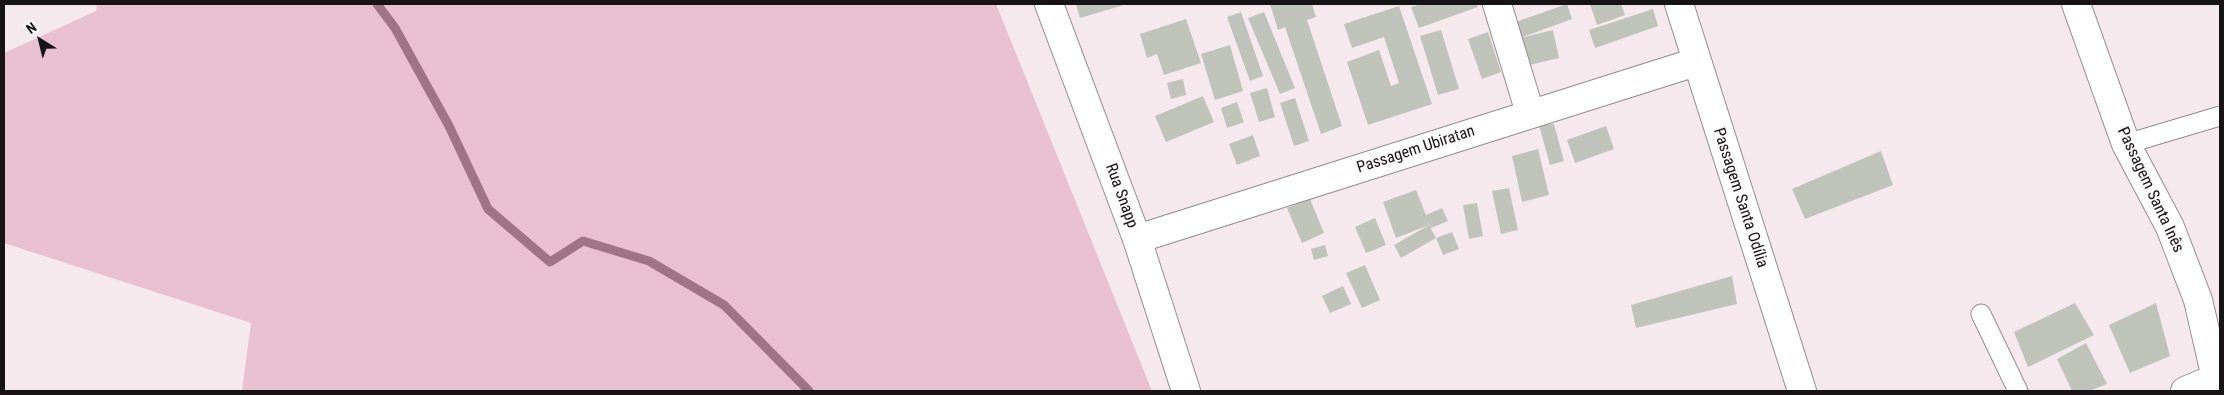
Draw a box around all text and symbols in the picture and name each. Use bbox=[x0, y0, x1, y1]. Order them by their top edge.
north arrow bbox=[15, 15, 65, 65]
text: N bbox=[23, 19, 39, 37]
street label: Passagem Ubiratan bbox=[1355, 122, 1477, 178]
street label: Passagem Santa Inês bbox=[2113, 124, 2187, 256]
street label: Passagem Santa Odília bbox=[1708, 126, 1772, 270]
street label: Rua Snapp bbox=[1101, 161, 1141, 231]

